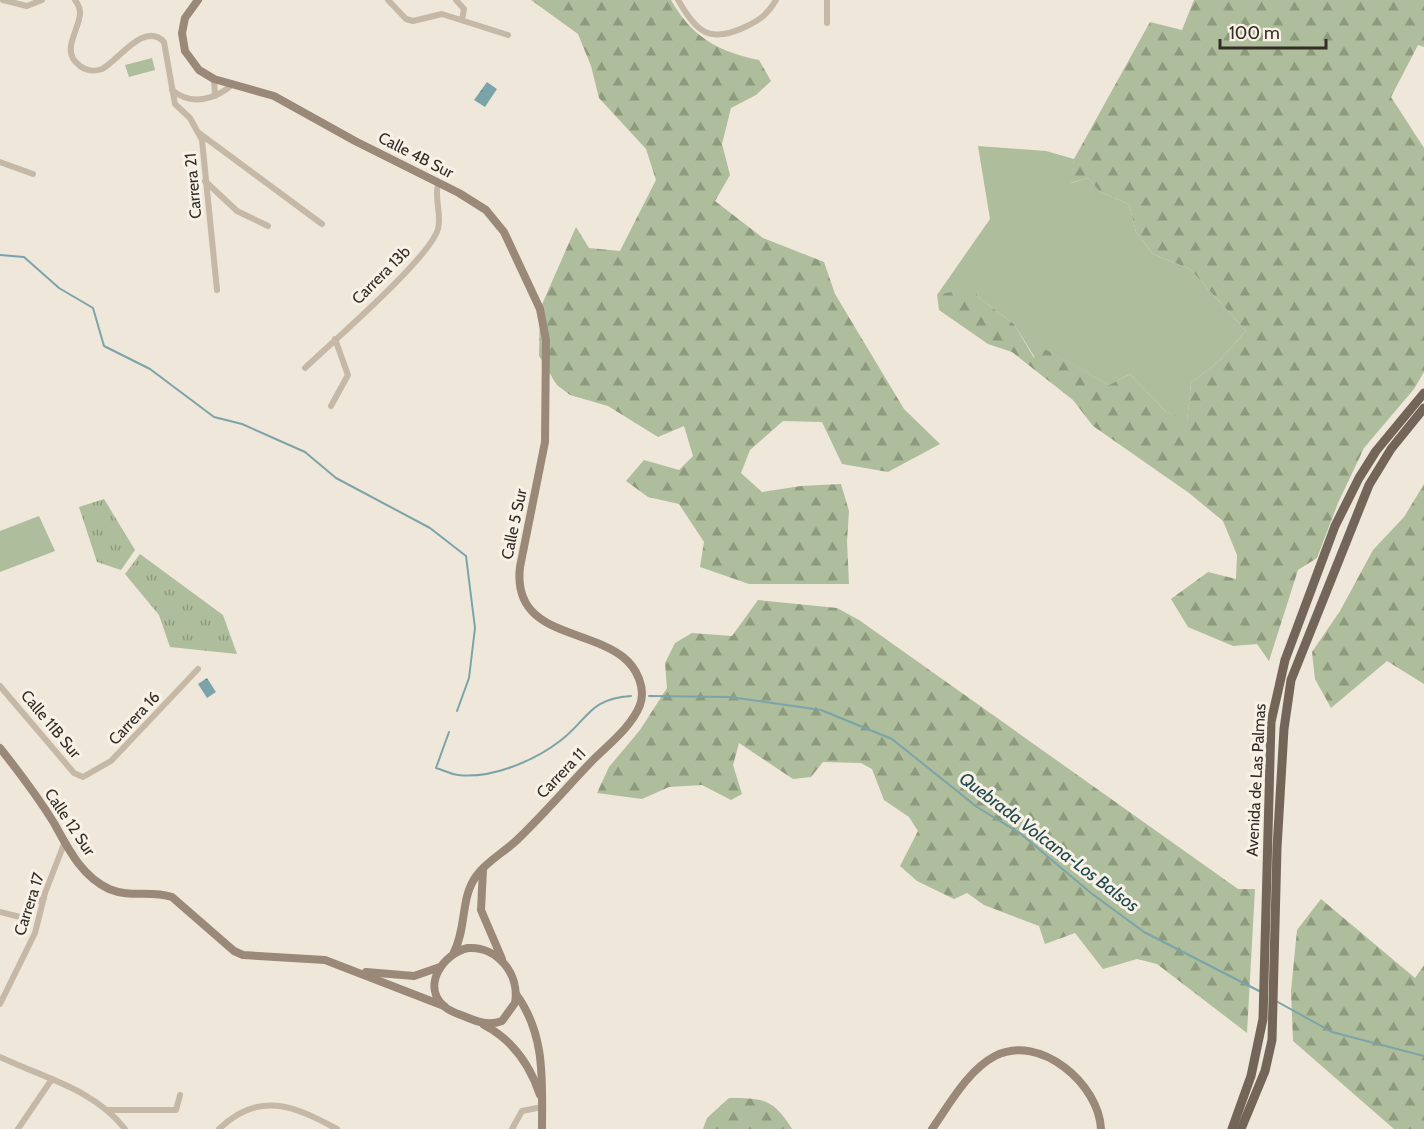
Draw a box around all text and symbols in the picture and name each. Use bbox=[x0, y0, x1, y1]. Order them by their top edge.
scale bar bbox=[1220, 12, 1326, 50]
text: 100 m bbox=[1229, 22, 1280, 44]
street label: Calle 4B Sur bbox=[375, 128, 458, 182]
street label: Carrera 21 bbox=[181, 153, 205, 219]
street label: Carrera 13b bbox=[348, 242, 414, 308]
street label: Calle 5 Sur bbox=[497, 486, 531, 561]
street label: Calle 11B Sur bbox=[17, 686, 86, 763]
street label: Carrera 16 bbox=[104, 687, 164, 749]
street label: Avenida de Las Palmas bbox=[1243, 703, 1270, 857]
street label: Carrera 11 bbox=[533, 744, 589, 802]
water label: Quebrada Volcana-Los Balsos bbox=[955, 767, 1143, 917]
street label: Calle 12 Sur bbox=[41, 785, 100, 860]
street label: Carrera 17 bbox=[10, 870, 48, 938]

